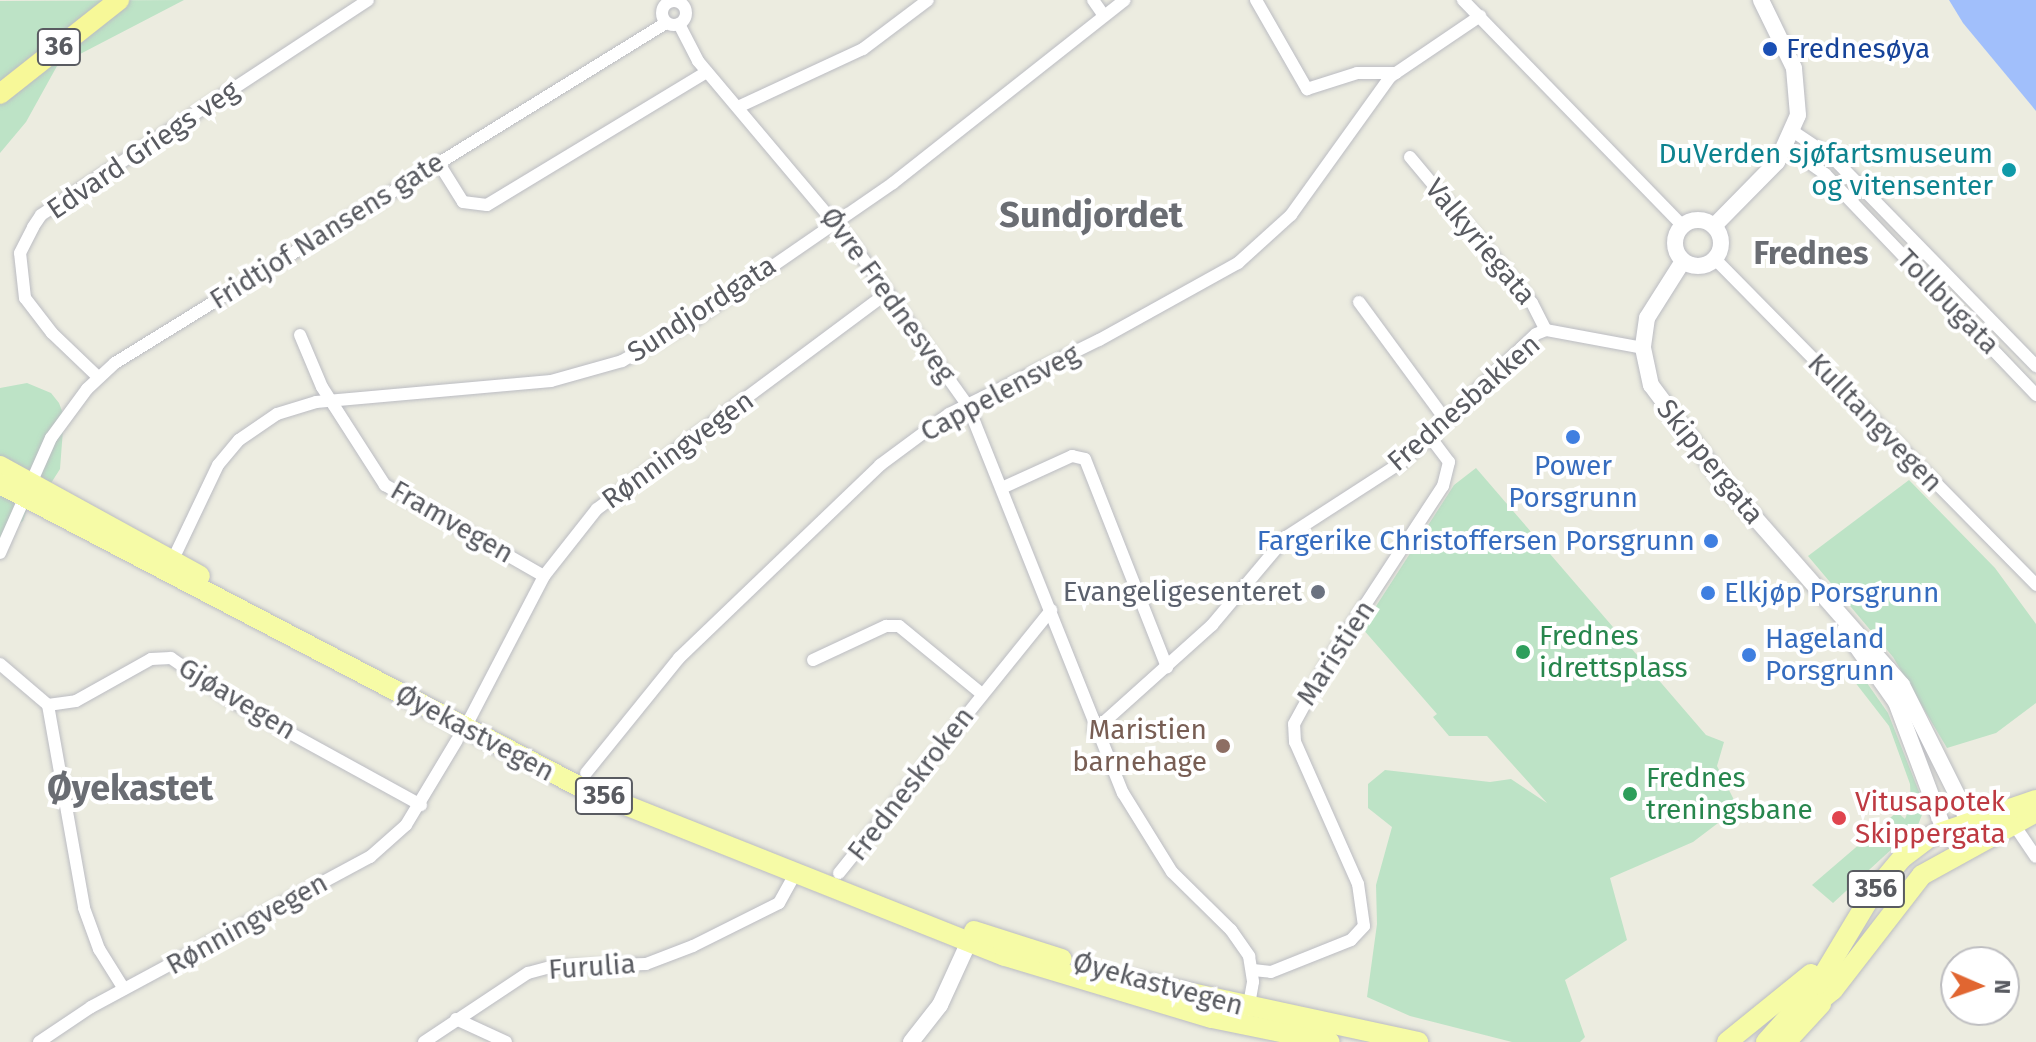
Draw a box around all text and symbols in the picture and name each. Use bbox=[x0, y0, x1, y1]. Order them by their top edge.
road number: 36 bbox=[35, 25, 83, 69]
place label: Frednesøya bbox=[1786, 32, 1930, 66]
marker: Frednesøya bbox=[1761, 40, 1779, 58]
street label: Edvard Griegs veg bbox=[41, 73, 245, 227]
place label: DuVerden sjøfartsmuseum og vitensenter bbox=[1659, 137, 1993, 203]
street label: Fridtjof Nansens gate bbox=[204, 145, 450, 317]
marker: DuVerden sjøfartsmuseum og vitensenter bbox=[2000, 161, 2018, 179]
street label: Valkyriegata bbox=[1418, 172, 1542, 312]
district label: Sundjordet bbox=[999, 194, 1183, 238]
street label: Øvre Frednesveg bbox=[813, 201, 963, 389]
district label: Frednes bbox=[1754, 234, 1868, 272]
street label: Tollbugata bbox=[1890, 242, 2006, 362]
street label: Sundjordgata bbox=[622, 249, 782, 369]
street label: Frednesbakken bbox=[1381, 328, 1547, 478]
street label: Cappelensveg bbox=[915, 337, 1085, 449]
street label: Kulltangvegen bbox=[1800, 347, 1950, 499]
street label: Rønningvegen bbox=[596, 384, 760, 516]
street label: Skippergata bbox=[1649, 393, 1771, 531]
marker: Power Porsgrunn bbox=[1564, 428, 1582, 446]
place label: Power Porsgrunn bbox=[1508, 449, 1638, 515]
street label: Framvegen bbox=[385, 473, 519, 571]
place label: Fargerike Christoffersen Porsgrunn bbox=[1257, 524, 1695, 558]
marker: Fargerike Christoffersen Porsgrunn bbox=[1702, 532, 1720, 550]
place label: Evangeligesenteret bbox=[1063, 575, 1302, 609]
place label: Elkjøp Porsgrunn bbox=[1724, 576, 1939, 610]
marker: Evangeligesenteret bbox=[1309, 583, 1327, 601]
marker: Elkjøp Porsgrunn bbox=[1699, 584, 1717, 602]
street label: Maristien bbox=[1290, 594, 1382, 712]
place label: Frednes idrettsplass bbox=[1539, 619, 1688, 685]
place label: Hageland Porsgrunn bbox=[1765, 622, 1895, 688]
marker: Frednes idrettsplass bbox=[1514, 643, 1532, 661]
marker: Hageland Porsgrunn bbox=[1740, 646, 1758, 664]
street label: Gjøavegen bbox=[172, 651, 302, 747]
street label: Øyekastvegen bbox=[390, 677, 560, 789]
street label: Fredneskroken bbox=[841, 700, 981, 868]
place label: Maristien barnehage bbox=[1072, 713, 1207, 779]
marker: Maristien barnehage bbox=[1214, 737, 1232, 755]
place label: Frednes treningsbane bbox=[1646, 761, 1813, 827]
district label: Øyekastet bbox=[47, 767, 213, 811]
road number: 356 bbox=[574, 774, 634, 818]
marker: Frednes treningsbane bbox=[1621, 785, 1639, 803]
place label: Vitusapotek Skippergata bbox=[1855, 785, 2006, 851]
marker: Vitusapotek Skippergata bbox=[1830, 809, 1848, 827]
street label: Rønningvegen bbox=[160, 866, 334, 982]
road number: 356 bbox=[1846, 867, 1906, 911]
street label: Øyekastvegen bbox=[1069, 945, 1247, 1023]
north arrow bbox=[1940, 946, 2020, 1026]
street label: Furulia bbox=[547, 947, 637, 987]
text: N bbox=[1989, 979, 2016, 995]

